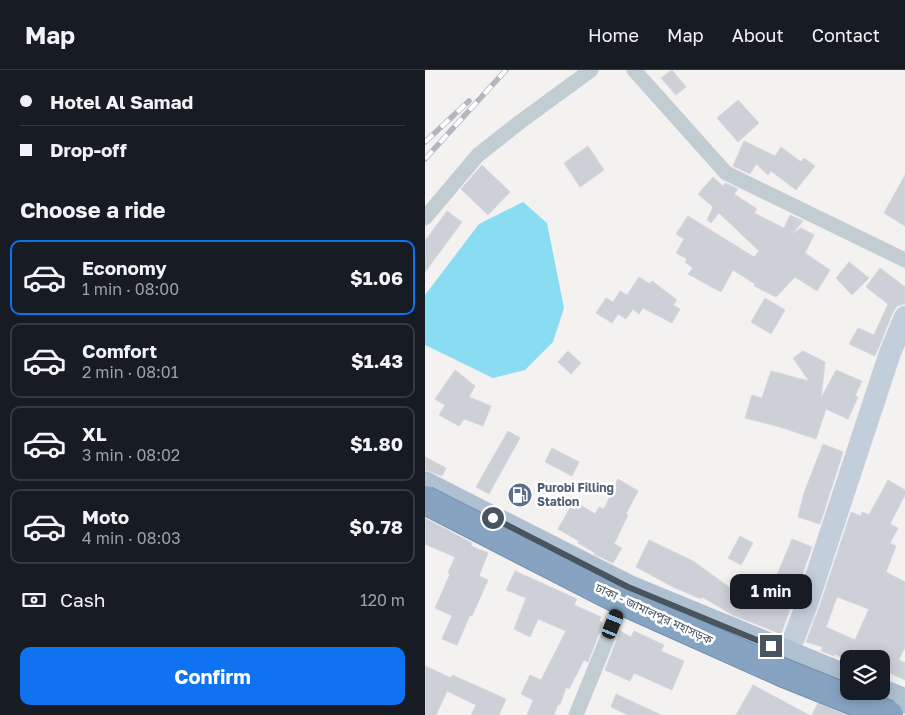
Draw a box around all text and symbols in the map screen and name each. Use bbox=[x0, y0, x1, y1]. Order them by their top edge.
text: Map bbox=[25, 20, 75, 49]
text: Home bbox=[588, 24, 639, 46]
text: Map bbox=[667, 24, 704, 46]
text: About bbox=[732, 24, 784, 46]
text: Contact bbox=[812, 24, 880, 46]
text: Hotel Al Samad bbox=[50, 90, 193, 113]
text: Drop-off bbox=[50, 138, 127, 161]
text: Choose a ride bbox=[20, 196, 166, 223]
icon: car bbox=[22, 255, 67, 300]
text: Economy bbox=[82, 256, 167, 279]
text: $1.06 bbox=[350, 266, 403, 289]
text: 1 min · 08:00 bbox=[82, 279, 179, 299]
icon: car bbox=[22, 338, 67, 383]
text: Comfort bbox=[82, 339, 157, 362]
text: $1.43 bbox=[351, 349, 403, 372]
text: 2 min · 08:01 bbox=[82, 362, 179, 382]
icon: car bbox=[22, 421, 67, 466]
text: XL bbox=[82, 422, 107, 445]
text: $1.80 bbox=[350, 432, 403, 455]
text: 3 min · 08:02 bbox=[82, 445, 180, 465]
place label: Purobi Filling Station bbox=[537, 480, 614, 509]
fuel station icon: Purobi Filling Station bbox=[507, 482, 533, 508]
icon: car bbox=[22, 504, 67, 549]
text: Moto bbox=[82, 505, 129, 528]
route start bbox=[482, 507, 504, 529]
text: $0.78 bbox=[349, 515, 403, 538]
text: 4 min · 08:03 bbox=[82, 528, 181, 548]
callout: 1 min bbox=[730, 574, 812, 608]
street label: ঢাকা - জামালপুর মহাসড়ক bbox=[592, 579, 715, 648]
text: 1 min bbox=[751, 581, 791, 601]
icon: cash bbox=[20, 586, 48, 614]
text: Cash bbox=[60, 588, 105, 611]
text: 120 m bbox=[360, 590, 405, 610]
car bbox=[600, 607, 625, 641]
route end bbox=[760, 635, 782, 657]
button: Confirm bbox=[20, 647, 405, 705]
map controls bbox=[840, 650, 890, 700]
button: layers bbox=[840, 650, 890, 700]

